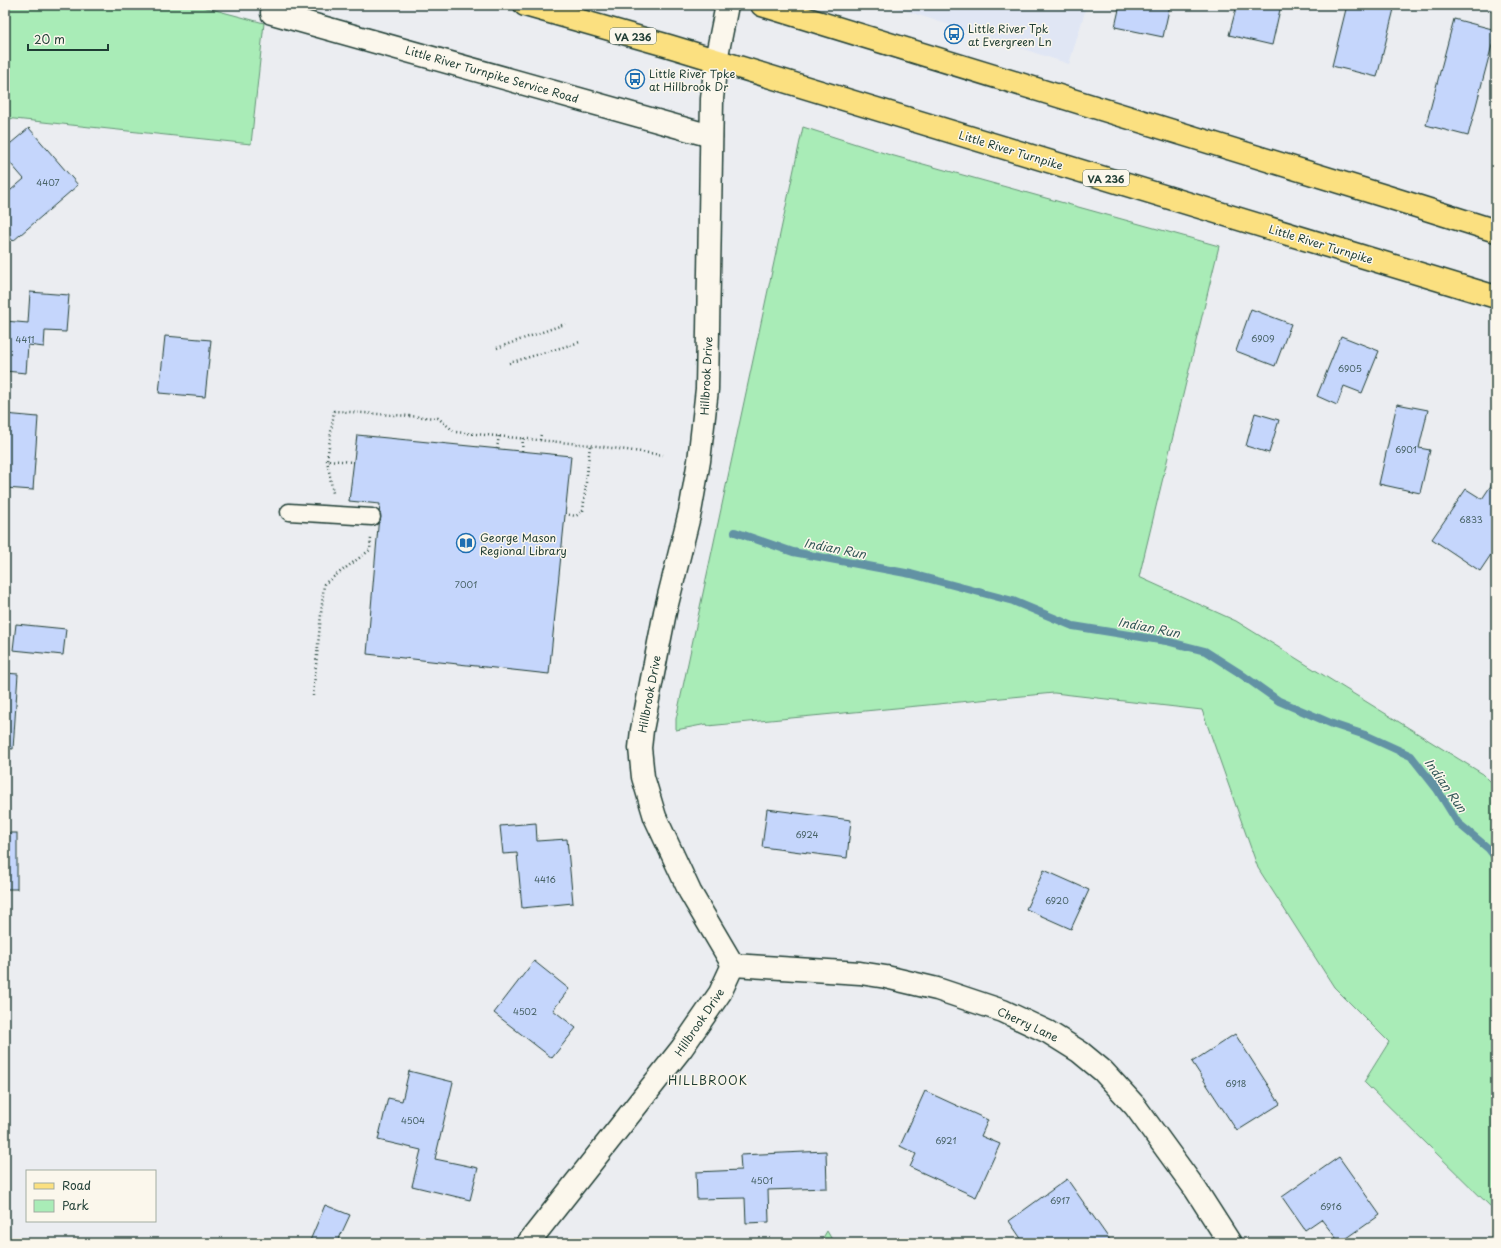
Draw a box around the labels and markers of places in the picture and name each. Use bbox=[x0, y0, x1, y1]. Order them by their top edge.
place label: Little River Tpk at Evergreen Ln bbox=[968, 20, 1052, 50]
bus stop icon: Little River Tpk at Evergreen Ln bbox=[943, 23, 965, 45]
place label: Little River Tpke at Hillbrook Dr bbox=[649, 65, 735, 95]
bus stop icon: Little River Tpke at Hillbrook Dr bbox=[624, 68, 646, 90]
place label: George Mason Regional Library bbox=[480, 529, 567, 559]
library icon: George Mason Regional Library bbox=[455, 532, 477, 554]

